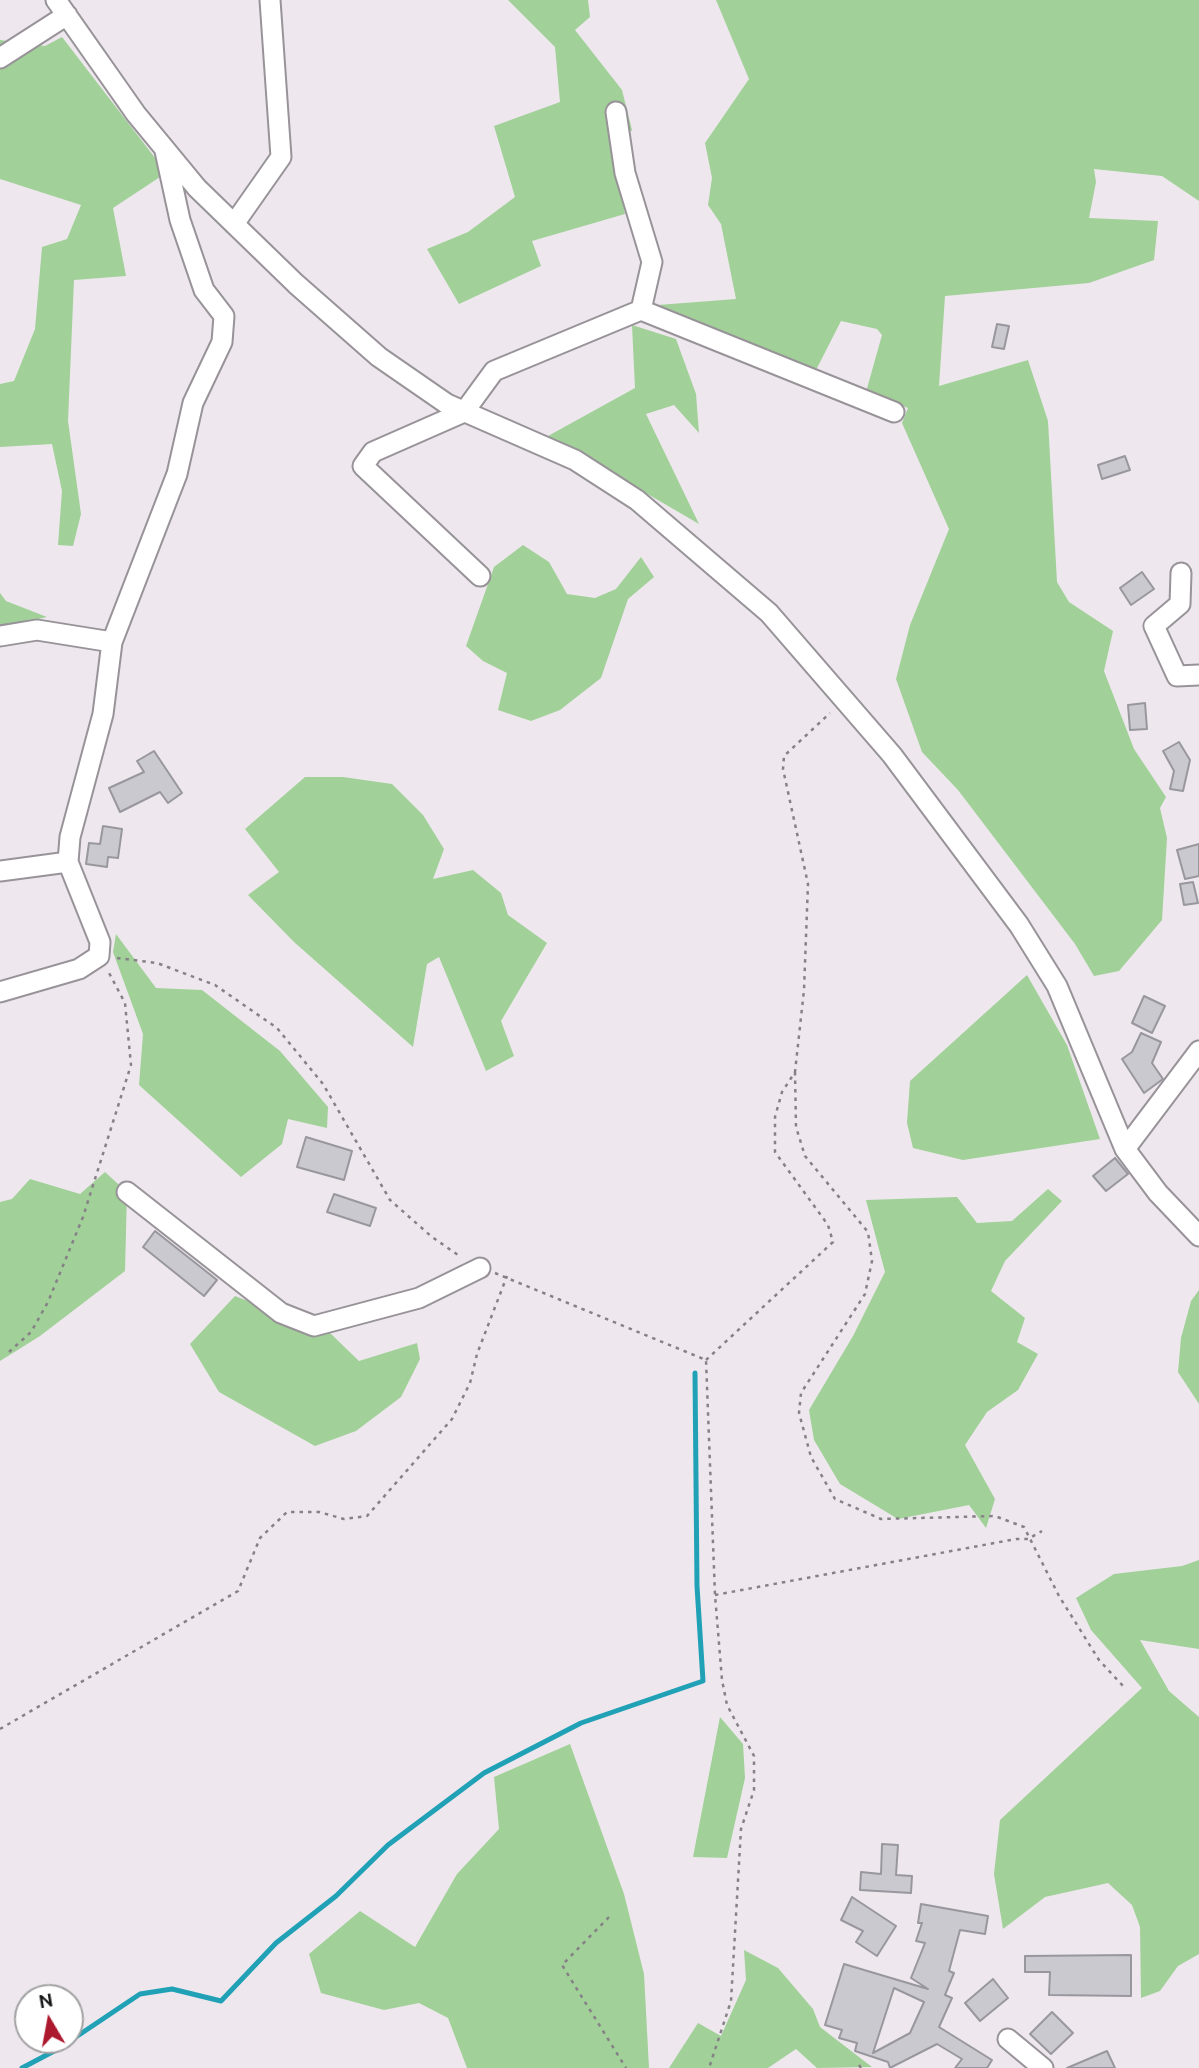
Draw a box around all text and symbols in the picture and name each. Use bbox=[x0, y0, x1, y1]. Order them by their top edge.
north arrow bbox=[14, 1984, 84, 2054]
text: N bbox=[37, 1988, 55, 2012]

